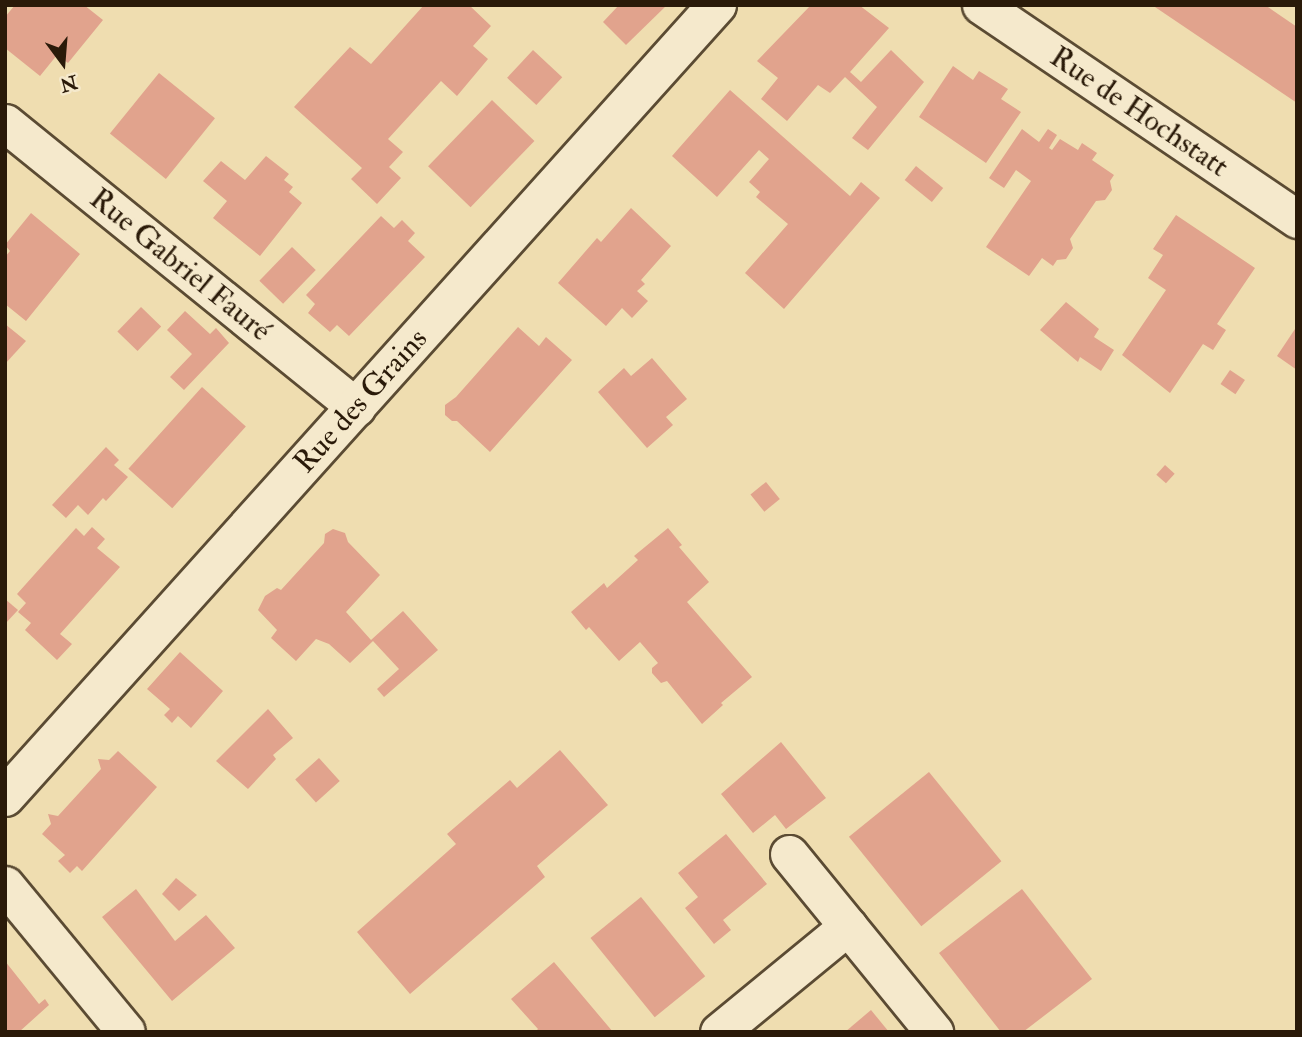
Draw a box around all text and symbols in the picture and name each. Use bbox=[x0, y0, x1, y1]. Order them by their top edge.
north arrow bbox=[28, 28, 98, 98]
street label: Rue de Hochstatt bbox=[1043, 39, 1235, 185]
text: N bbox=[57, 69, 80, 97]
street label: Rue Gabriel Fauré bbox=[82, 181, 278, 349]
street label: Rue des Grains bbox=[287, 321, 435, 481]

